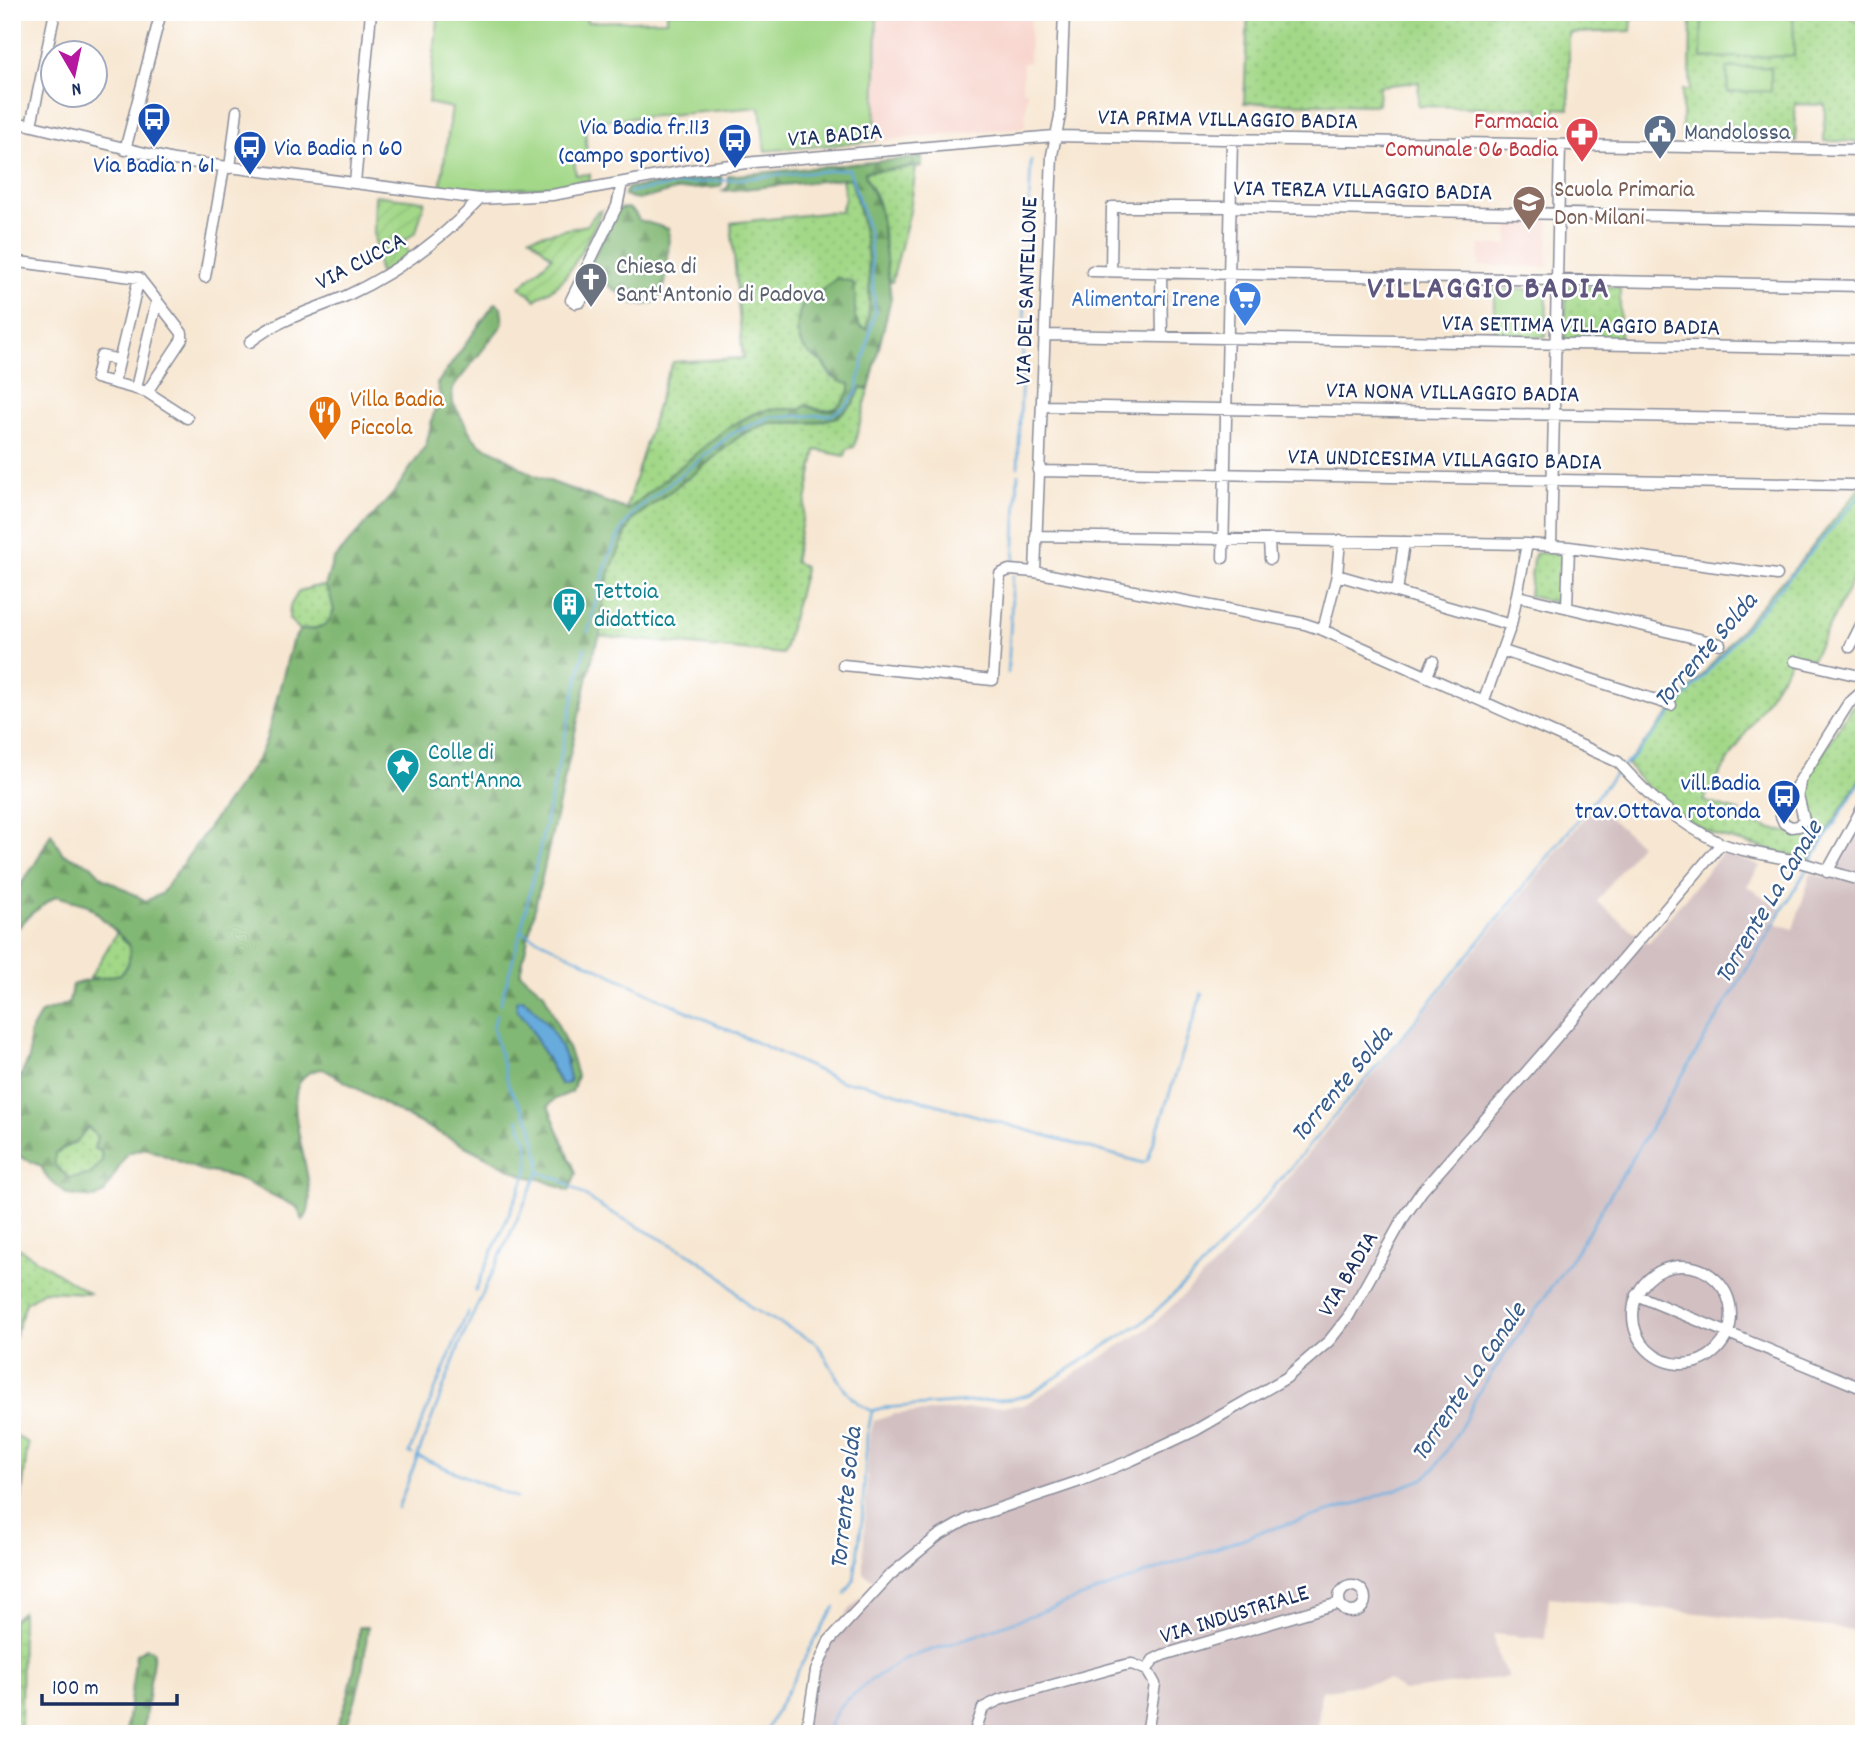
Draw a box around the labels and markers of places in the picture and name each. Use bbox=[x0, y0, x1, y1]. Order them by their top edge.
bus stop icon: Via Badia n 61 bbox=[135, 100, 173, 149]
place label: Farmacia Comunale 06 Badia bbox=[1385, 106, 1559, 168]
place label: Via Badia fr.113 (campo sportivo) bbox=[559, 112, 710, 174]
public building icon: Mandolossa bbox=[1641, 112, 1679, 161]
pharmacy icon: Farmacia Comunale 06 Badia bbox=[1563, 115, 1601, 164]
place label: Mandolossa bbox=[1684, 117, 1791, 151]
bus stop icon: Via Badia fr.113 (campo sportivo) bbox=[716, 121, 754, 170]
bus stop icon: Via Badia n 60 bbox=[231, 128, 269, 177]
place label: Via Badia n 60 bbox=[274, 133, 403, 167]
place label: Via Badia n 61 bbox=[93, 150, 215, 184]
place label: Scuola Primaria Don Milani bbox=[1554, 174, 1695, 236]
school or university icon: Scuola Primaria Don Milani bbox=[1510, 183, 1548, 232]
place label: Chiesa di Sant'Antonio di Padova bbox=[616, 251, 825, 313]
church icon: Chiesa di Sant'Antonio di Padova bbox=[572, 260, 610, 309]
supermarket icon: Alimentari Irene bbox=[1226, 279, 1264, 328]
place label: Alimentari Irene bbox=[1071, 284, 1220, 318]
place label: Villa Badia Piccola bbox=[350, 384, 444, 446]
restaurant icon: Villa Badia Piccola bbox=[306, 393, 344, 442]
place label: Tettoia didattica bbox=[594, 576, 676, 638]
building icon: Tettoia didattica bbox=[550, 585, 588, 634]
place label: Colle di Sant'Anna bbox=[428, 737, 522, 799]
place icon: Colle di Sant'Anna bbox=[384, 746, 422, 795]
place label: vill.Badia trav.Ottava rotonda bbox=[1575, 768, 1761, 830]
bus stop icon: vill.Badia trav.Ottava rotonda bbox=[1765, 777, 1803, 826]

